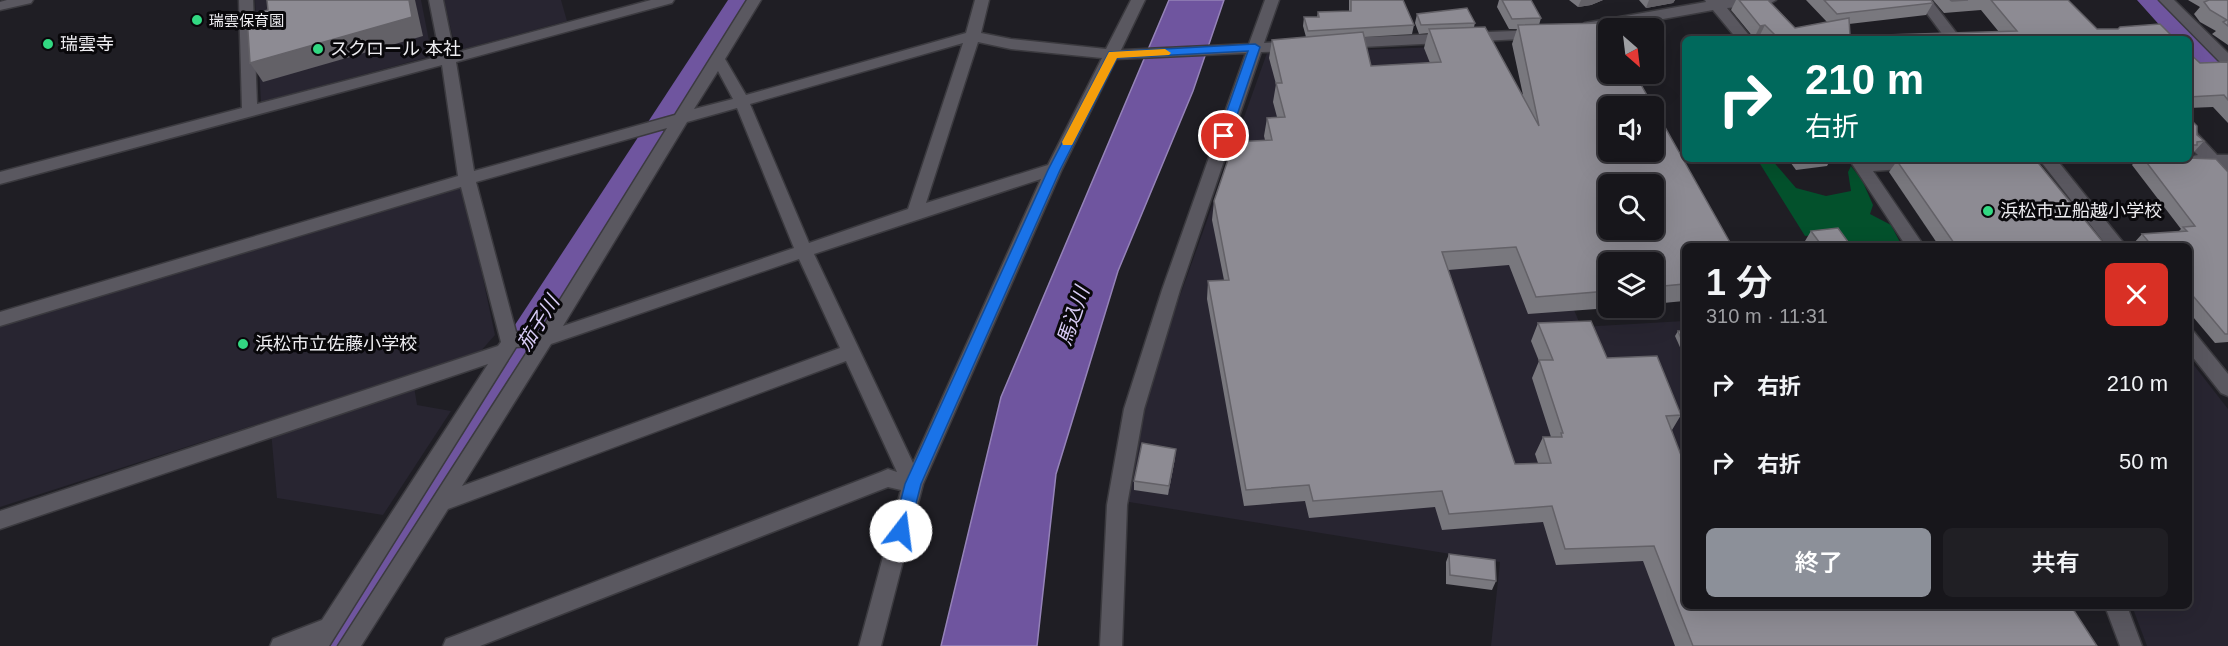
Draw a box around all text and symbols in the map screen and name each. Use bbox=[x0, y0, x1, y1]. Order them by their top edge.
place label: 瑞雲保育園 bbox=[209, 12, 284, 29]
marker: 瑞雲保育園 bbox=[190, 13, 204, 27]
north arrow bbox=[1598, 18, 1664, 84]
map controls bbox=[1598, 18, 1664, 318]
place label: 瑞雲寺 bbox=[60, 34, 114, 54]
marker: 瑞雲寺 bbox=[41, 37, 55, 51]
place label: スクロール 本社 bbox=[330, 39, 461, 59]
marker: スクロール 本社 bbox=[311, 42, 325, 56]
text: 210 m bbox=[1805, 56, 1924, 103]
icon: right bbox=[1706, 60, 1784, 138]
button: sound bbox=[1598, 96, 1664, 162]
pin bbox=[1198, 110, 1249, 161]
text: 右折 bbox=[1805, 112, 1859, 142]
icon: arrive bbox=[1207, 119, 1240, 152]
button: search bbox=[1598, 174, 1664, 240]
place label: 浜松市立船越小学校 bbox=[2000, 201, 2162, 221]
marker: 浜松市立船越小学校 bbox=[1981, 204, 1995, 218]
button: layers bbox=[1598, 252, 1664, 318]
text: 1 分 bbox=[1706, 262, 1772, 303]
button: close bbox=[2105, 263, 2168, 326]
water label: 馬込川 bbox=[1053, 282, 1094, 348]
water label: 茄子川 bbox=[513, 290, 564, 354]
text: 310 m · 11:31 bbox=[1706, 305, 1828, 327]
place label: 浜松市立佐藤小学校 bbox=[255, 334, 417, 354]
marker: 浜松市立佐藤小学校 bbox=[236, 337, 250, 351]
icon: right bbox=[1706, 368, 1739, 401]
text: 210 m bbox=[2107, 371, 2168, 396]
text: 右折 bbox=[1757, 374, 1801, 399]
icon: right bbox=[1706, 446, 1739, 479]
text: 50 m bbox=[2119, 449, 2168, 474]
text: 右折 bbox=[1757, 452, 1801, 477]
position arrow bbox=[869, 499, 933, 563]
button: 終了 bbox=[1706, 528, 1931, 597]
button: 共有 bbox=[1943, 528, 2168, 597]

